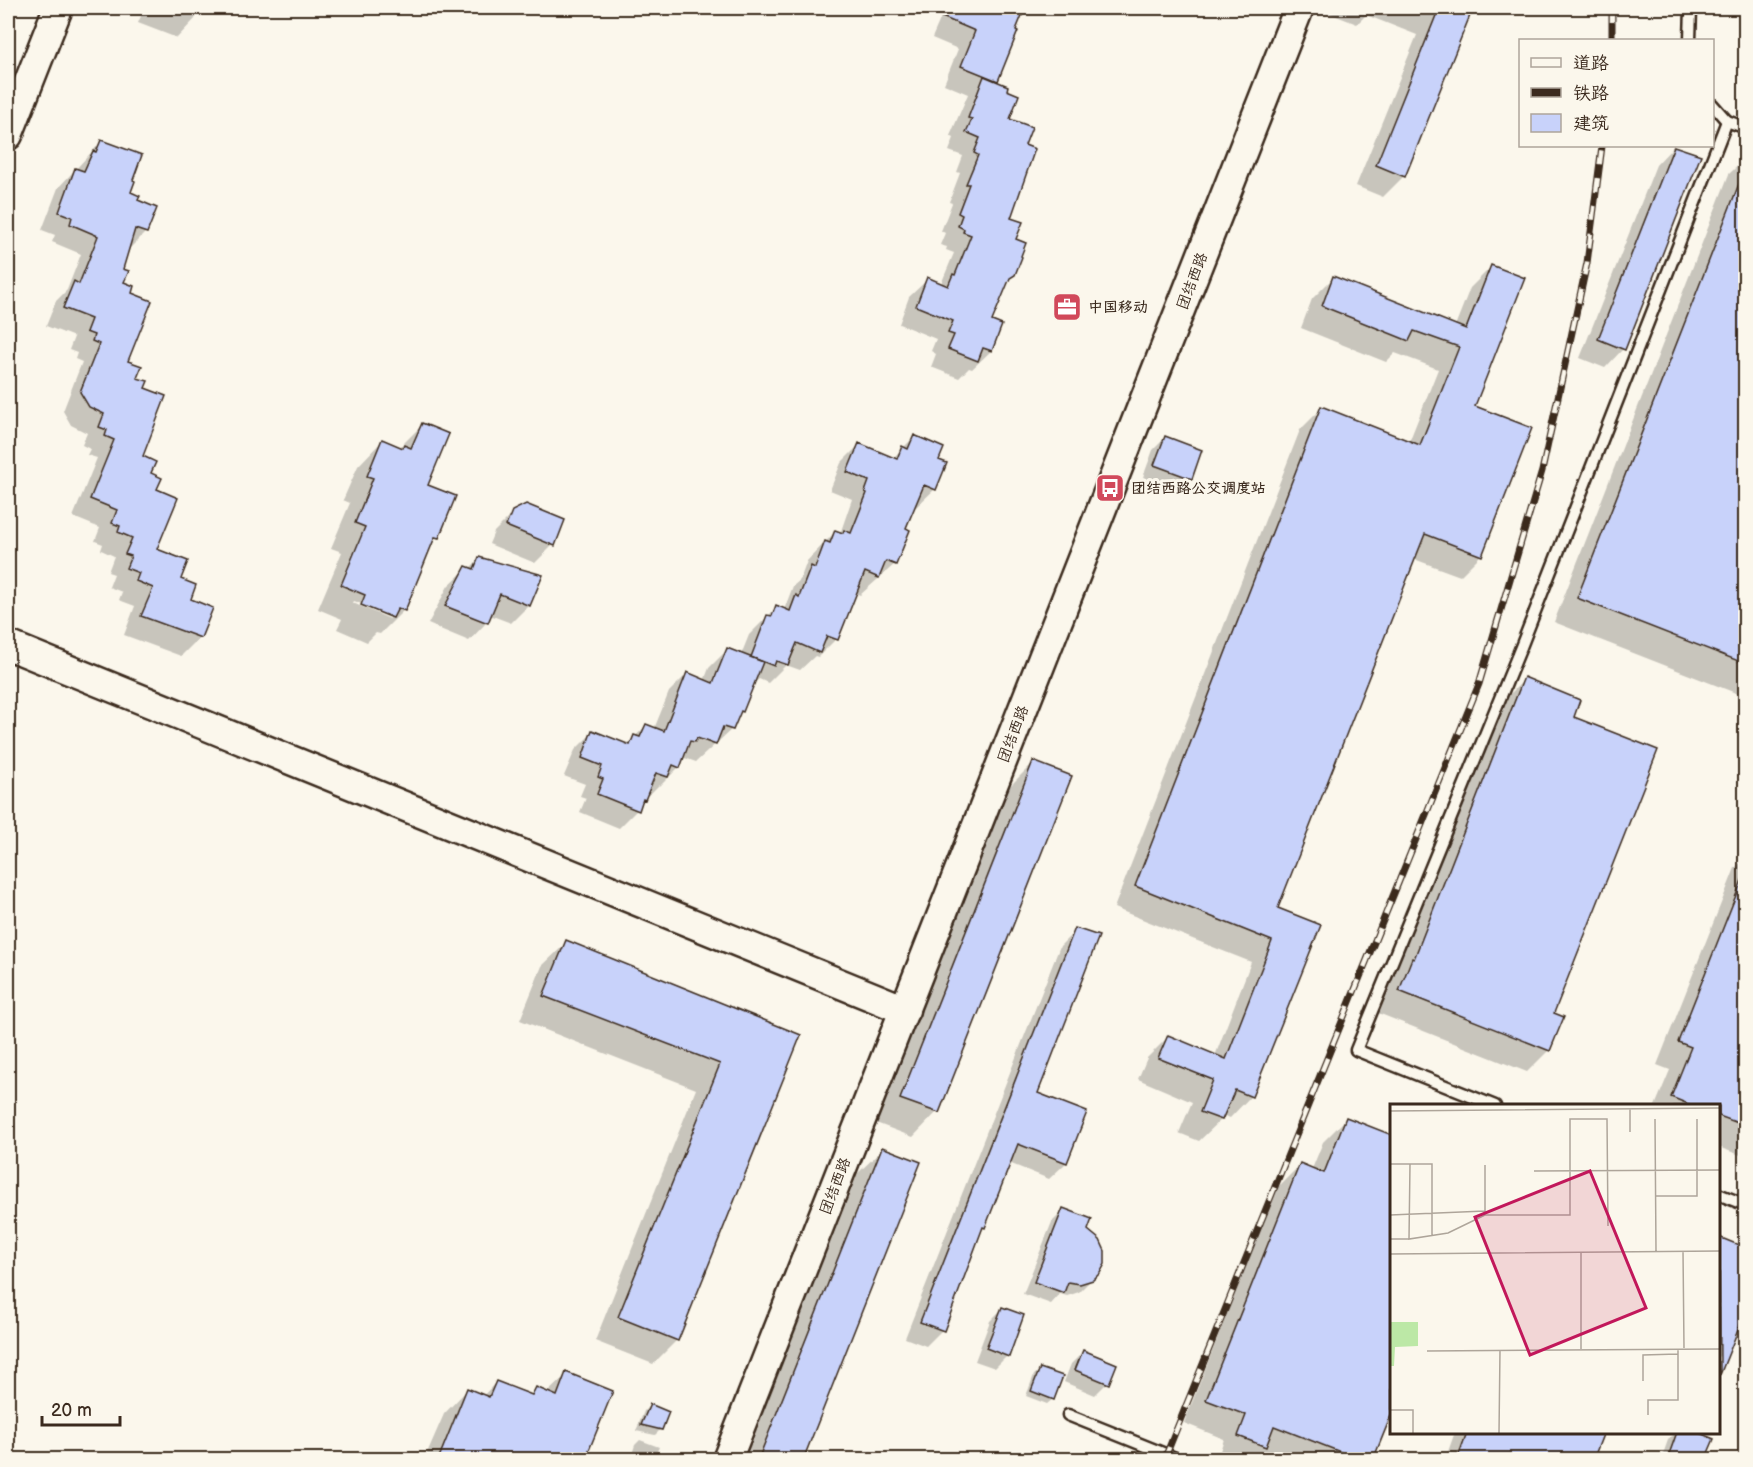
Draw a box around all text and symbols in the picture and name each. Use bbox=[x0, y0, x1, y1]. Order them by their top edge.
legend bbox=[1519, 39, 1714, 147]
text: 道路 bbox=[1573, 53, 1609, 74]
text: 铁路 bbox=[1573, 83, 1609, 104]
text: 建筑 bbox=[1573, 113, 1609, 134]
street label: 团结西路 bbox=[1173, 250, 1212, 313]
office icon: 中国移动 bbox=[1051, 291, 1083, 323]
place label: 中国移动 bbox=[1088, 298, 1148, 317]
bus stop icon: 团结西路公交调度站 bbox=[1094, 472, 1126, 504]
place label: 团结西路公交调度站 bbox=[1131, 479, 1266, 498]
street label: 团结西路 bbox=[994, 703, 1033, 766]
inset map bbox=[1390, 1104, 1720, 1434]
street label: 团结西路 bbox=[816, 1155, 855, 1218]
scale bar bbox=[42, 1389, 120, 1427]
text: 20 m bbox=[51, 1400, 92, 1421]

